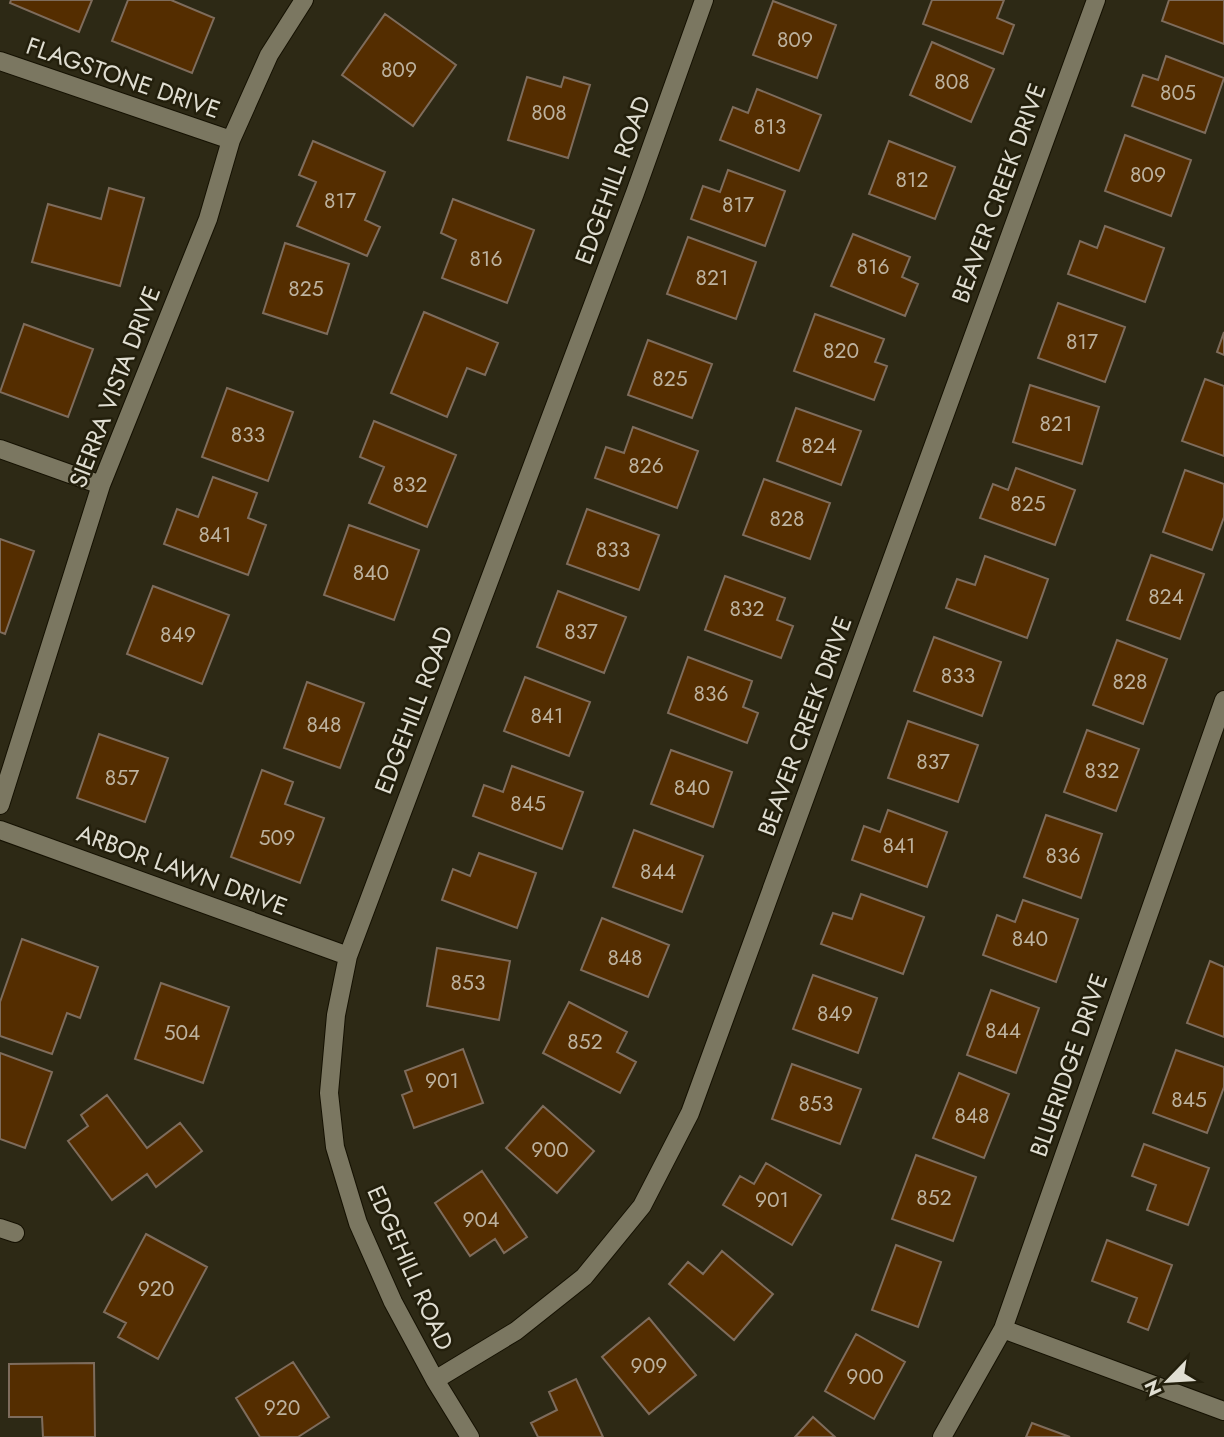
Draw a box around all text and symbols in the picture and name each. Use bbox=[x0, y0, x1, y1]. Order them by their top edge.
house number: 809 bbox=[777, 25, 813, 55]
street label: FLAGSTONE DRIVE bbox=[21, 28, 225, 127]
house number: 809 bbox=[381, 55, 417, 85]
house number: 808 bbox=[934, 67, 970, 97]
street label: BEAVER CREEK DRIVE bbox=[943, 78, 1055, 308]
house number: 805 bbox=[1160, 78, 1196, 108]
street label: EDGEHILL ROAD bbox=[566, 91, 659, 269]
house number: 808 bbox=[531, 98, 567, 128]
house number: 813 bbox=[754, 112, 786, 142]
house number: 809 bbox=[1130, 160, 1166, 190]
house number: 812 bbox=[896, 165, 928, 195]
house number: 817 bbox=[324, 186, 356, 216]
house number: 817 bbox=[722, 190, 754, 220]
house number: 816 bbox=[469, 244, 503, 274]
house number: 816 bbox=[856, 252, 890, 282]
house number: 821 bbox=[696, 263, 728, 293]
house number: 825 bbox=[288, 274, 324, 304]
street label: SIERRA VISTA DRIVE bbox=[60, 281, 169, 493]
house number: 817 bbox=[1066, 327, 1098, 357]
house number: 820 bbox=[823, 336, 859, 366]
house number: 825 bbox=[652, 364, 688, 394]
house number: 821 bbox=[1040, 409, 1072, 439]
house number: 833 bbox=[231, 420, 265, 450]
house number: 824 bbox=[801, 431, 837, 461]
house number: 826 bbox=[628, 451, 664, 481]
house number: 832 bbox=[393, 470, 427, 500]
house number: 825 bbox=[1010, 489, 1046, 519]
house number: 828 bbox=[770, 504, 804, 534]
house number: 841 bbox=[198, 520, 232, 550]
house number: 833 bbox=[596, 535, 630, 565]
house number: 840 bbox=[353, 558, 389, 588]
house number: 824 bbox=[1148, 582, 1184, 612]
house number: 832 bbox=[730, 594, 764, 624]
street label: BEAVER CREEK DRIVE bbox=[749, 611, 861, 841]
house number: 837 bbox=[564, 617, 598, 647]
house number: 849 bbox=[160, 620, 196, 650]
street label: EDGEHILL ROAD bbox=[365, 621, 462, 799]
house number: 833 bbox=[941, 661, 975, 691]
house number: 828 bbox=[1113, 667, 1147, 697]
house number: 836 bbox=[693, 679, 729, 709]
house number: 841 bbox=[530, 701, 564, 731]
house number: 848 bbox=[306, 710, 342, 740]
house number: 837 bbox=[916, 747, 950, 777]
house number: 832 bbox=[1085, 756, 1119, 786]
house number: 857 bbox=[105, 763, 139, 793]
house number: 840 bbox=[674, 773, 710, 803]
house number: 845 bbox=[510, 789, 546, 819]
street label: ARBOR LAWN DRIVE bbox=[72, 815, 292, 924]
house number: 509 bbox=[259, 823, 295, 853]
house number: 841 bbox=[882, 831, 916, 861]
house number: 836 bbox=[1045, 841, 1081, 871]
house number: 844 bbox=[640, 857, 676, 887]
house number: 840 bbox=[1012, 924, 1048, 954]
house number: 848 bbox=[607, 943, 643, 973]
house number: 853 bbox=[451, 968, 485, 998]
street label: BLUERIDGE DRIVE bbox=[1021, 968, 1116, 1161]
house number: 849 bbox=[817, 999, 853, 1029]
house number: 844 bbox=[985, 1016, 1021, 1046]
house number: 504 bbox=[164, 1018, 200, 1048]
house number: 852 bbox=[567, 1027, 603, 1057]
house number: 901 bbox=[425, 1066, 459, 1096]
house number: 845 bbox=[1171, 1085, 1207, 1115]
house number: 853 bbox=[799, 1089, 833, 1119]
house number: 848 bbox=[954, 1101, 990, 1131]
house number: 900 bbox=[531, 1135, 569, 1165]
street label: EDGEHILL ROAD bbox=[358, 1180, 462, 1356]
house number: 852 bbox=[916, 1183, 952, 1213]
house number: 901 bbox=[755, 1185, 789, 1215]
house number: 904 bbox=[463, 1205, 499, 1235]
house number: 920 bbox=[138, 1274, 174, 1304]
north arrow bbox=[1133, 1346, 1203, 1416]
house number: 909 bbox=[631, 1351, 667, 1381]
house number: 900 bbox=[846, 1362, 884, 1392]
text: N bbox=[1138, 1375, 1168, 1401]
house number: 920 bbox=[264, 1393, 300, 1423]

